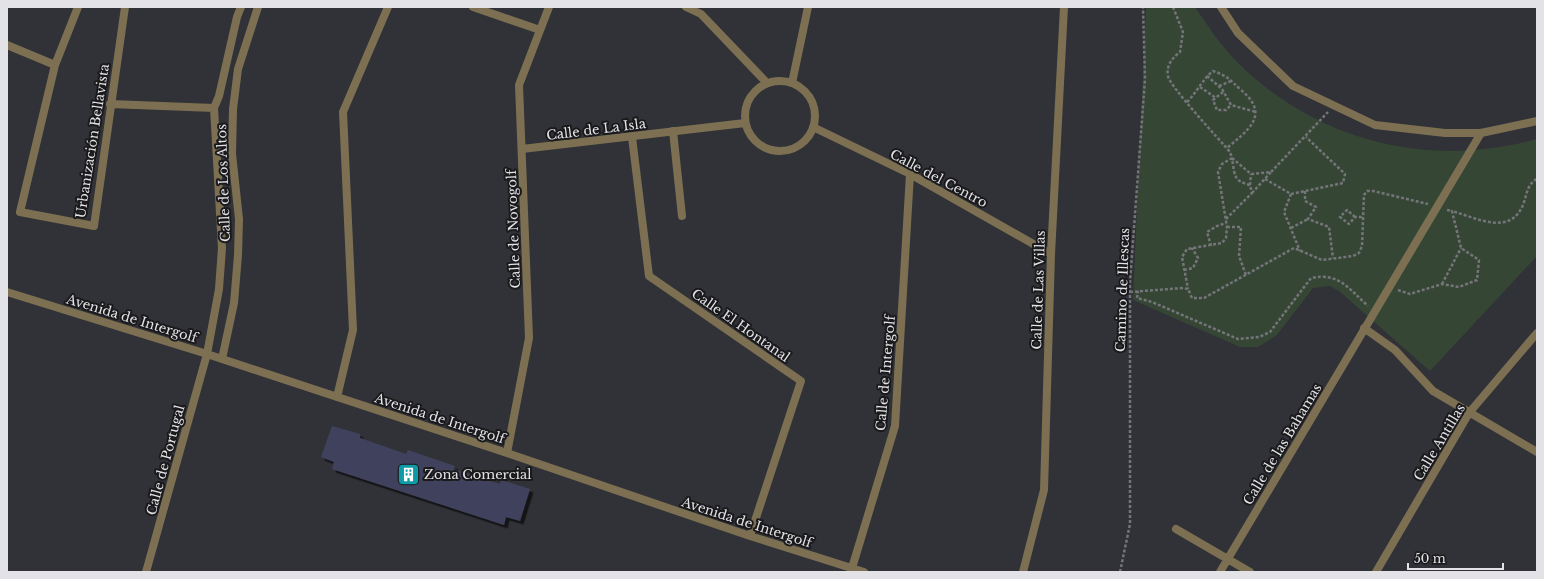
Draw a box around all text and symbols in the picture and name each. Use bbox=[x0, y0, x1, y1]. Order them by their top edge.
street label: Urbanización Bellavista bbox=[72, 62, 113, 220]
street label: Calle de La Isla bbox=[545, 115, 648, 144]
street label: Calle de Los Altos bbox=[213, 124, 234, 242]
street label: Calle del Centro bbox=[887, 146, 990, 211]
street label: Calle de Novogolf bbox=[503, 168, 524, 289]
street label: Camino de Illescas bbox=[1112, 227, 1133, 352]
street label: Calle de Las Villas bbox=[1028, 230, 1049, 350]
street label: Calle El Hontanal bbox=[688, 285, 793, 366]
street label: Avenida de Intergolf bbox=[63, 290, 201, 347]
street label: Calle de Intergolf bbox=[872, 313, 899, 432]
street label: Calle de las Bahamas bbox=[1239, 380, 1325, 508]
street label: Avenida de Intergolf bbox=[372, 389, 509, 448]
street label: Calle Antillas bbox=[1410, 401, 1469, 484]
street label: Calle de Portugal bbox=[143, 403, 188, 517]
building icon: Zona Comercial bbox=[396, 461, 422, 487]
place label: Zona Comercial bbox=[424, 466, 531, 483]
street label: Avenida de Intergolf bbox=[679, 493, 816, 552]
scale bar bbox=[1408, 545, 1503, 571]
text: 50 m bbox=[1414, 551, 1446, 566]

